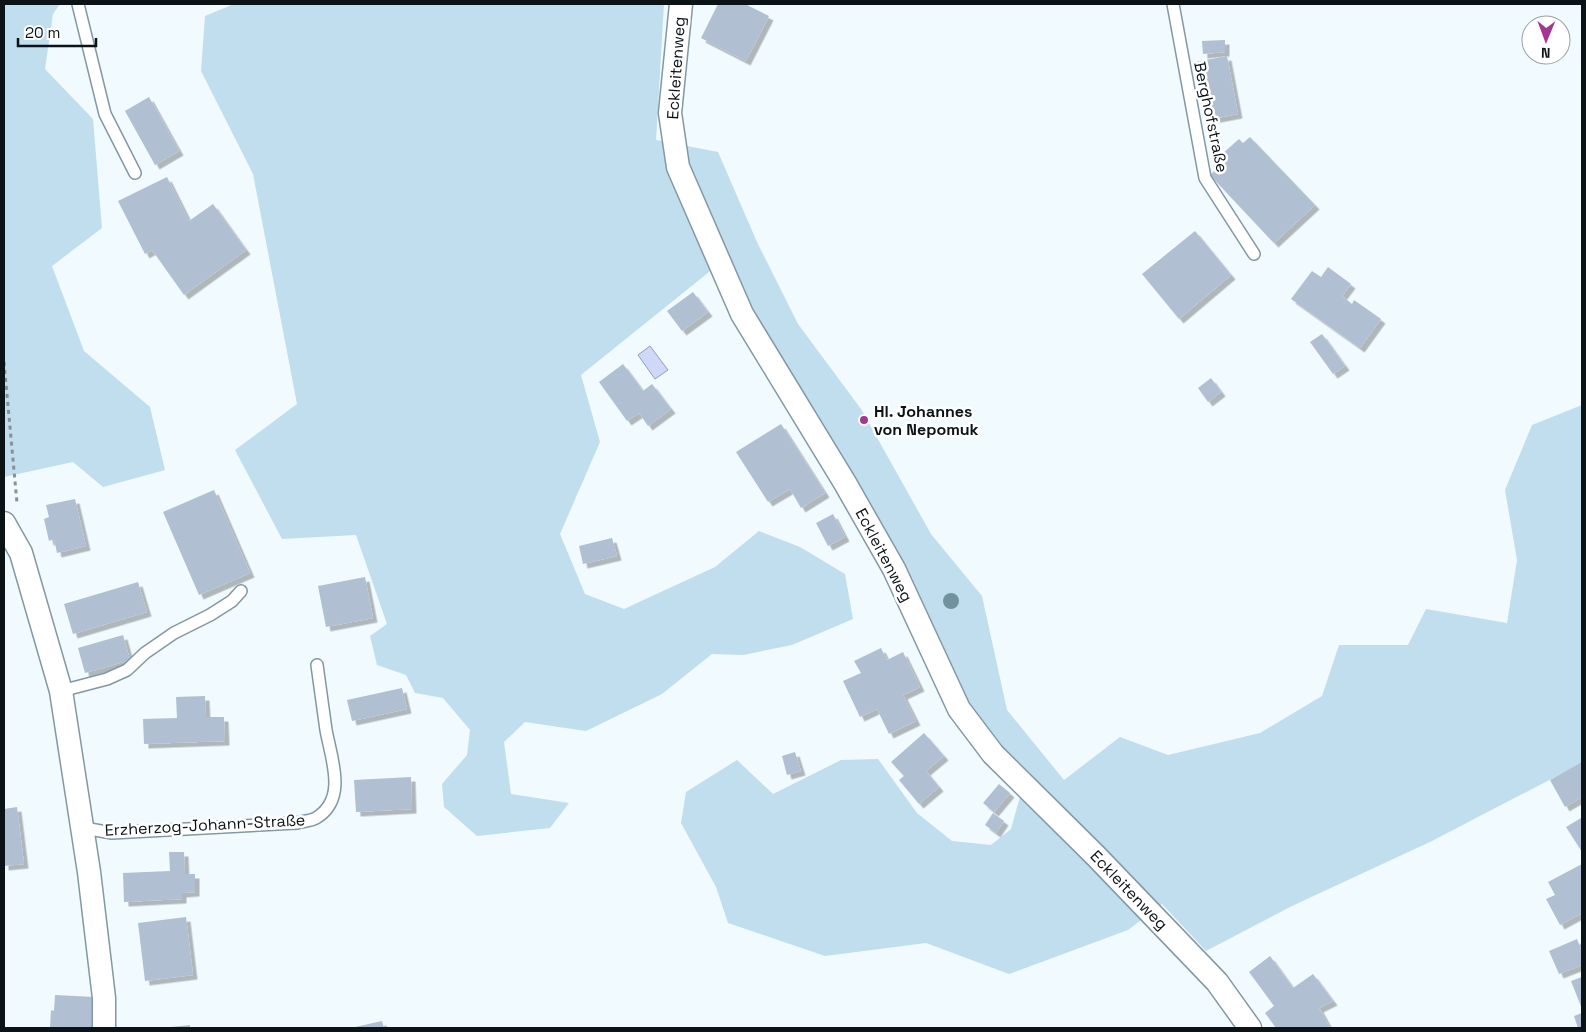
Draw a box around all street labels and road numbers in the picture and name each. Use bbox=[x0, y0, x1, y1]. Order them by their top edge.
street label: Eckleitenweg bbox=[662, 16, 690, 120]
street label: Berghofstraße bbox=[1189, 60, 1233, 174]
street label: Eckleitenweg bbox=[851, 505, 917, 605]
street label: Erzherzog-Johann-Straße bbox=[104, 809, 306, 841]
street label: Eckleitenweg bbox=[1086, 846, 1172, 934]

